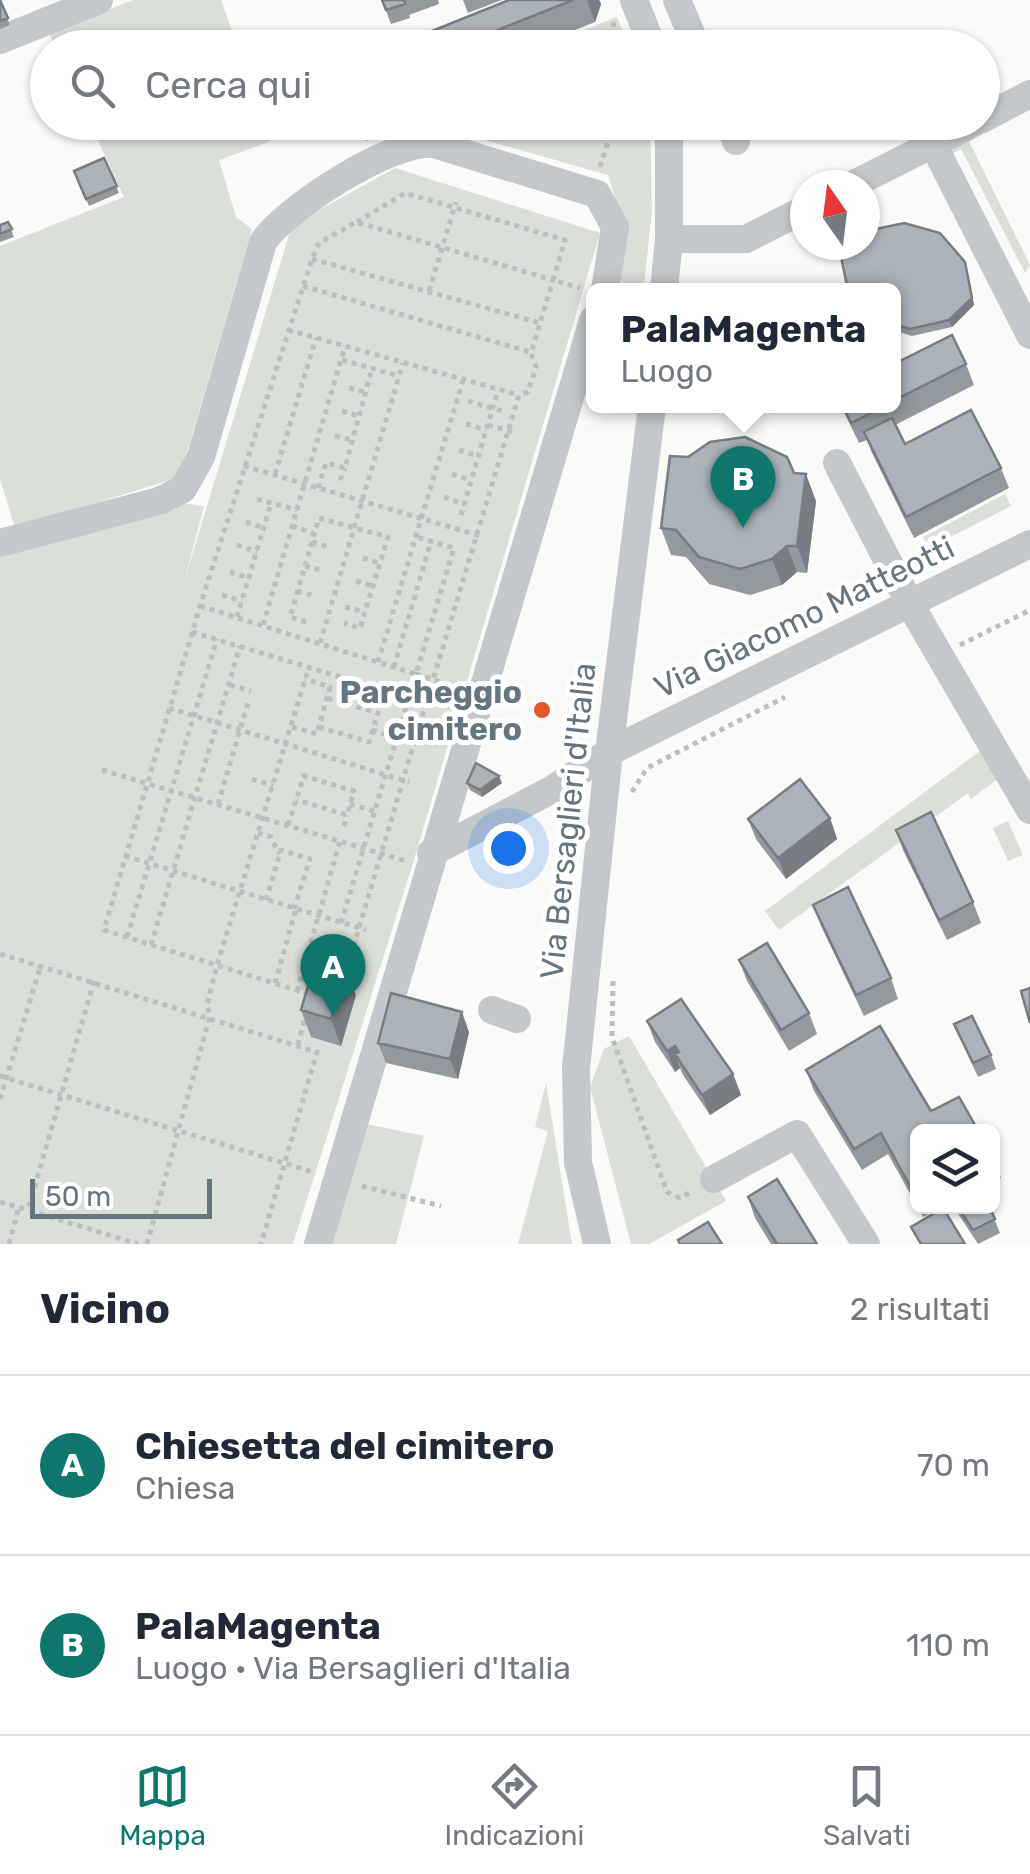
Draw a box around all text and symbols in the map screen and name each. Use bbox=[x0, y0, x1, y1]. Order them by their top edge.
search box bbox=[30, 30, 1000, 140]
icon: search bbox=[65, 58, 120, 113]
text: Cerca qui bbox=[145, 62, 312, 108]
north arrow bbox=[790, 170, 880, 260]
popup bbox=[586, 283, 901, 413]
text: PalaMagenta bbox=[621, 306, 866, 352]
text: Luogo bbox=[621, 352, 713, 390]
pin: B bbox=[710, 446, 776, 528]
street label: Via Giacomo Matteotti bbox=[648, 528, 960, 706]
street label: Via Bersaglieri d'Italia bbox=[532, 661, 604, 981]
place label: Parcheggio cimitero bbox=[340, 673, 522, 748]
marker: Parcheggio cimitero bbox=[531, 699, 553, 721]
your location bbox=[483, 823, 534, 874]
pin: A bbox=[300, 934, 366, 1016]
map controls bbox=[910, 1124, 1000, 1214]
button: layers bbox=[910, 1124, 1000, 1214]
scale bar bbox=[30, 1174, 212, 1218]
text: 50 m bbox=[45, 1180, 111, 1213]
text: Vicino bbox=[40, 1284, 170, 1334]
text: 2 risultati bbox=[850, 1290, 990, 1328]
text: Chiesetta del cimitero bbox=[135, 1423, 554, 1469]
text: A bbox=[61, 1446, 84, 1484]
text: 70 m bbox=[917, 1446, 990, 1484]
text: Chiesa bbox=[135, 1469, 235, 1507]
text: PalaMagenta bbox=[135, 1603, 381, 1649]
text: B bbox=[61, 1626, 84, 1664]
text: 110 m bbox=[906, 1626, 990, 1664]
text: Luogo · Via Bersaglieri d'Italia bbox=[135, 1649, 571, 1687]
tab: Mappa bbox=[119, 1759, 206, 1852]
tab: Indicazioni bbox=[445, 1759, 584, 1852]
tab: Salvati bbox=[823, 1759, 911, 1852]

